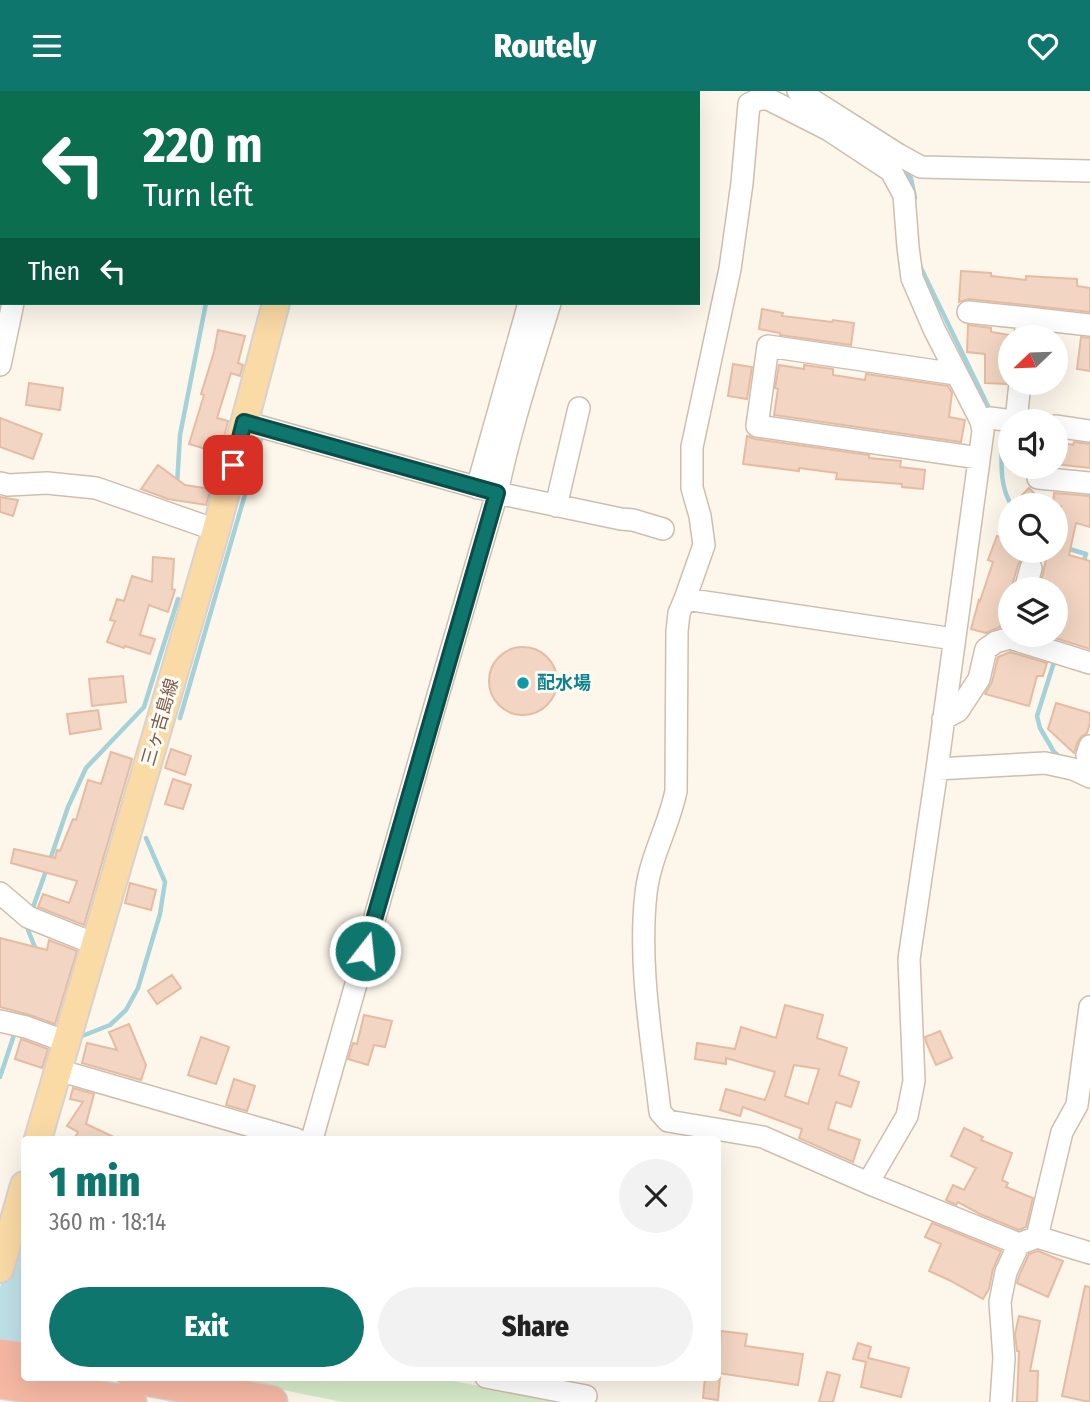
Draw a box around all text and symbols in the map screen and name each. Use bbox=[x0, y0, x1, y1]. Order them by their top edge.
icon: menu bbox=[28, 27, 66, 65]
text: Routely bbox=[494, 27, 596, 65]
icon: heart bbox=[1024, 27, 1062, 65]
text: 220 m bbox=[143, 116, 263, 175]
icon: left bbox=[28, 119, 119, 210]
text: Turn left bbox=[143, 176, 253, 214]
icon: left bbox=[94, 252, 132, 290]
text: Then bbox=[28, 256, 80, 287]
north arrow bbox=[998, 325, 1068, 395]
map controls bbox=[998, 325, 1068, 647]
button: sound bbox=[998, 409, 1068, 479]
pin bbox=[203, 435, 263, 495]
icon: arrive bbox=[214, 446, 252, 484]
button: search bbox=[998, 493, 1068, 563]
button: layers bbox=[998, 577, 1068, 647]
place label: 配水場 bbox=[537, 672, 591, 694]
marker: 配水場 bbox=[515, 675, 531, 691]
street label: 三ヶ吉島線 bbox=[137, 676, 183, 768]
position arrow bbox=[328, 914, 402, 988]
text: 1 min bbox=[49, 1157, 140, 1207]
button: close bbox=[619, 1159, 693, 1233]
text: 360 m · 18:14 bbox=[49, 1208, 166, 1236]
button: Exit bbox=[49, 1287, 364, 1367]
button: Share bbox=[378, 1287, 693, 1367]

